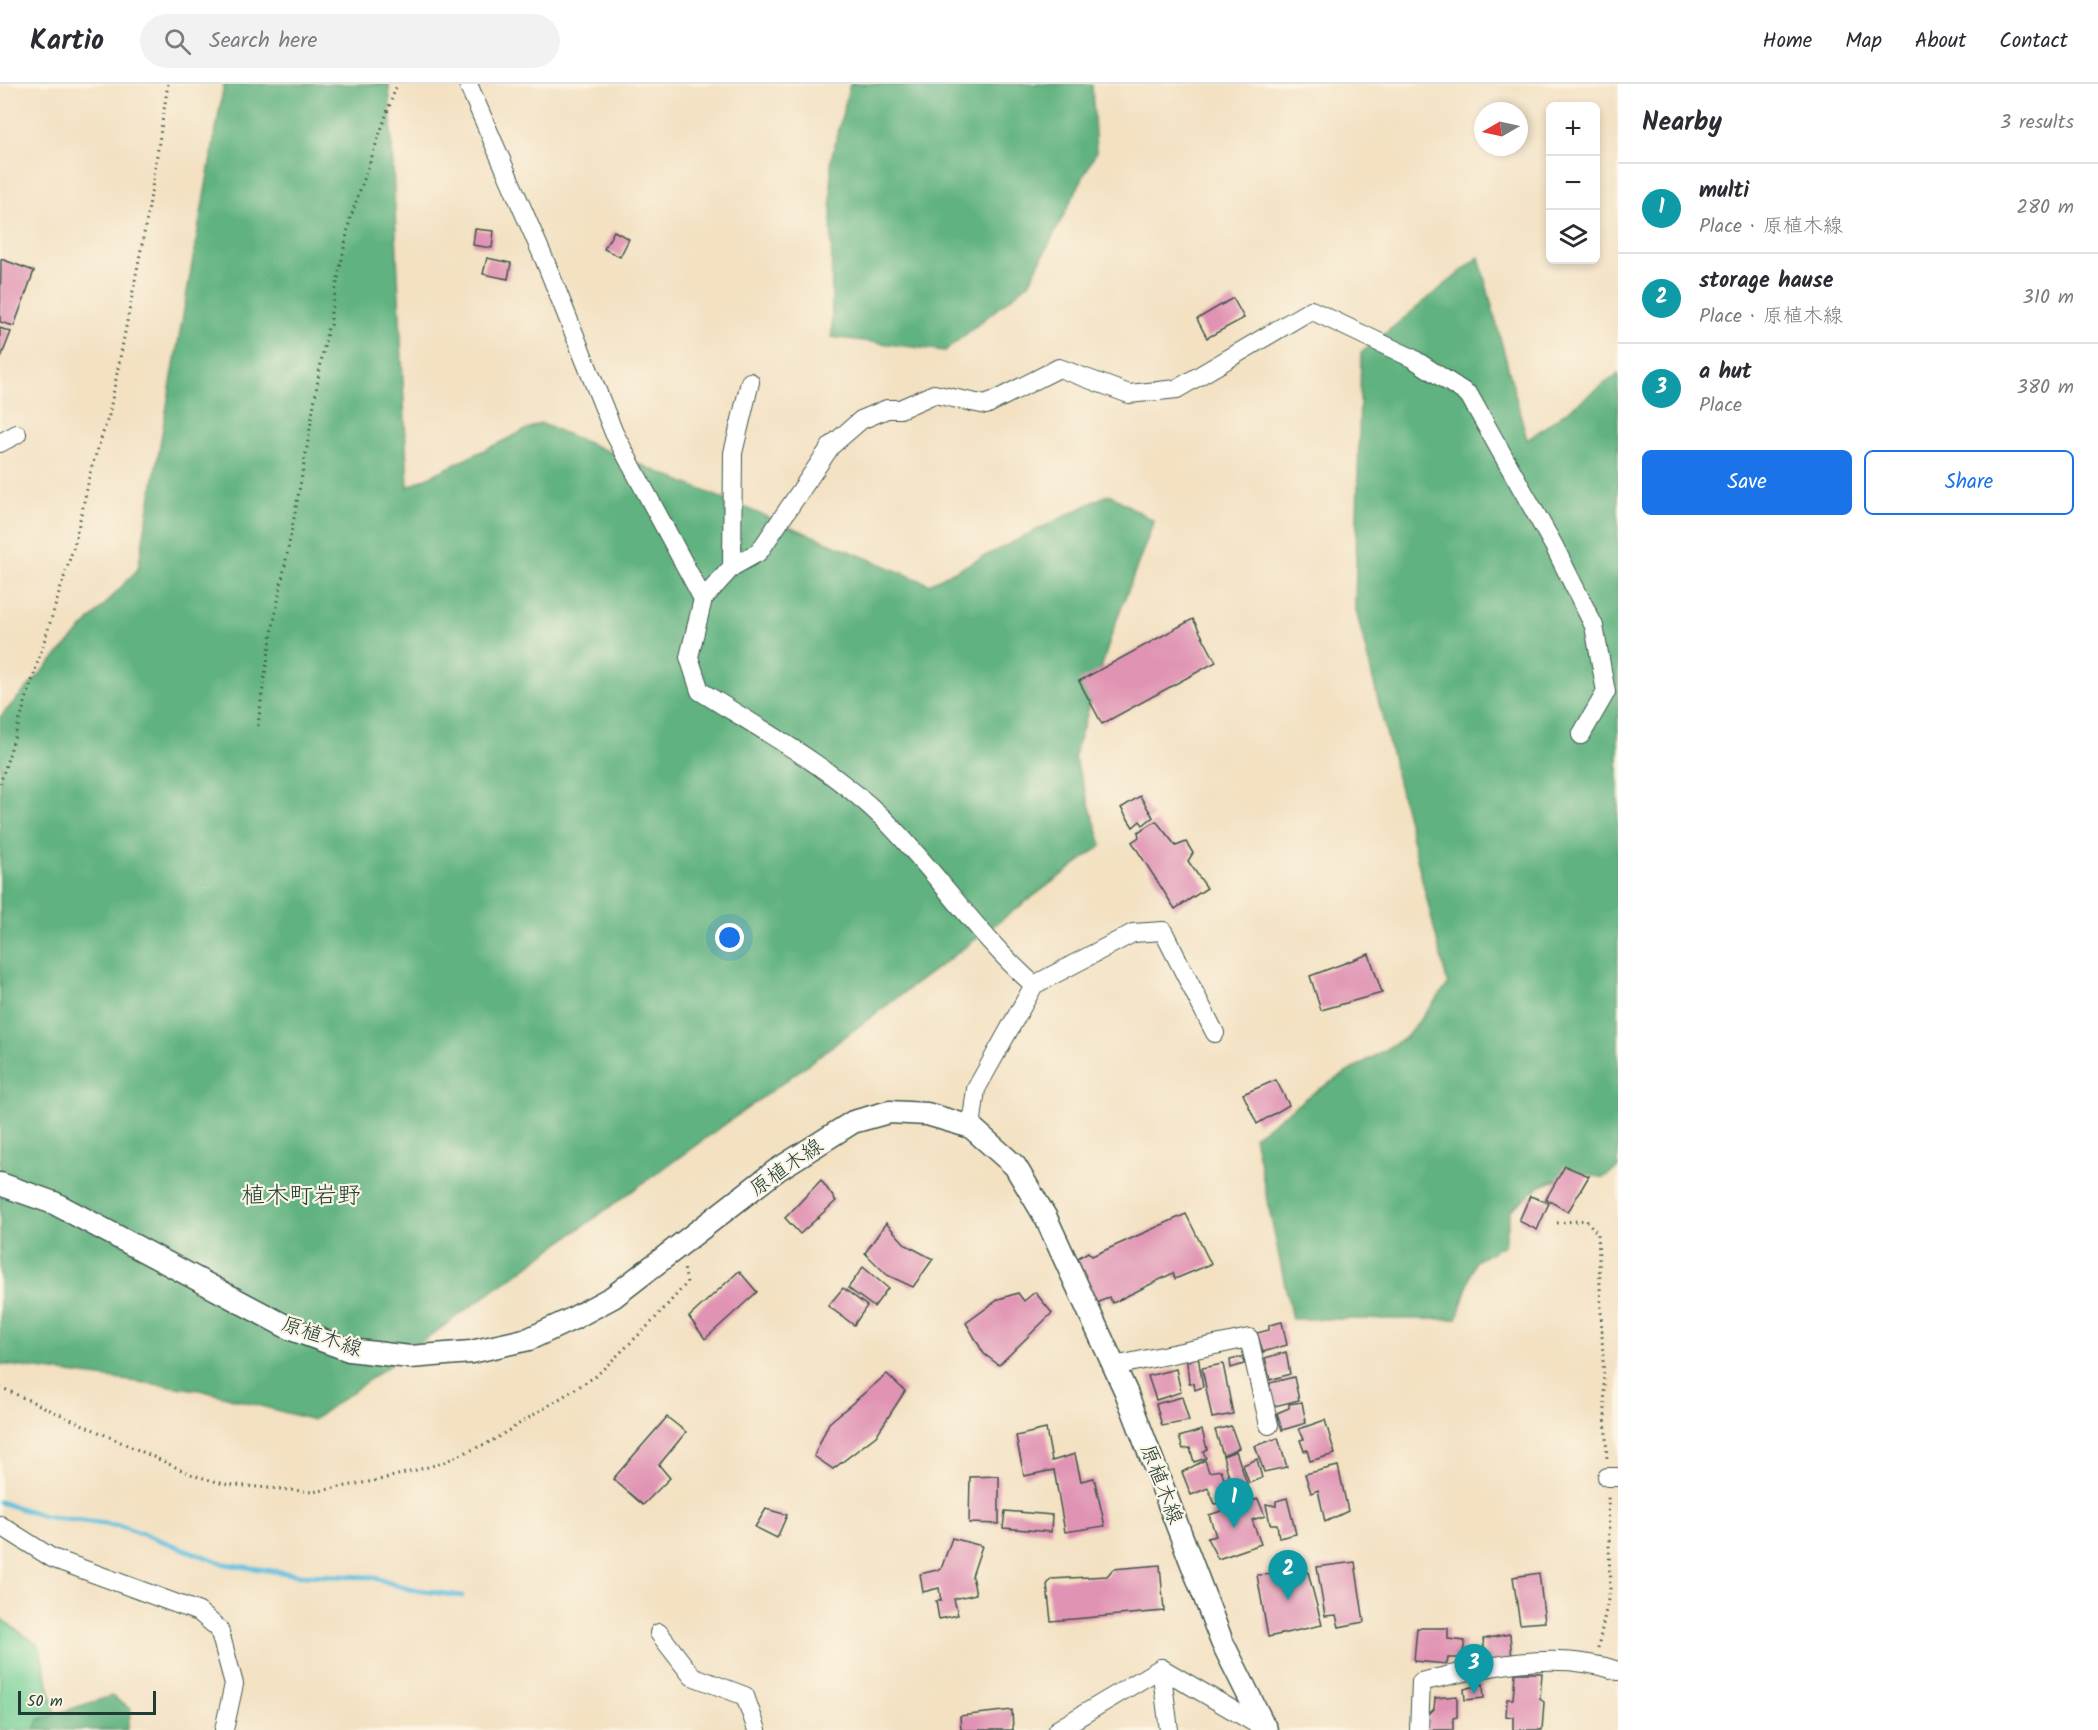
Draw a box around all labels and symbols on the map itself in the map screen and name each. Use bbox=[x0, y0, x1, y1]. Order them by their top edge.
north arrow bbox=[1474, 102, 1528, 156]
your location bbox=[715, 923, 744, 952]
street label: 原植木線 bbox=[743, 1131, 831, 1206]
district label: 植木町岩野 bbox=[241, 1177, 361, 1216]
street label: 原植木線 bbox=[276, 1308, 367, 1367]
street label: 原植木線 bbox=[1130, 1439, 1191, 1530]
pin: 1 bbox=[1214, 1478, 1254, 1528]
pin: 2 bbox=[1268, 1550, 1308, 1600]
pin: 3 bbox=[1454, 1644, 1494, 1694]
scale bar bbox=[18, 1688, 156, 1716]

